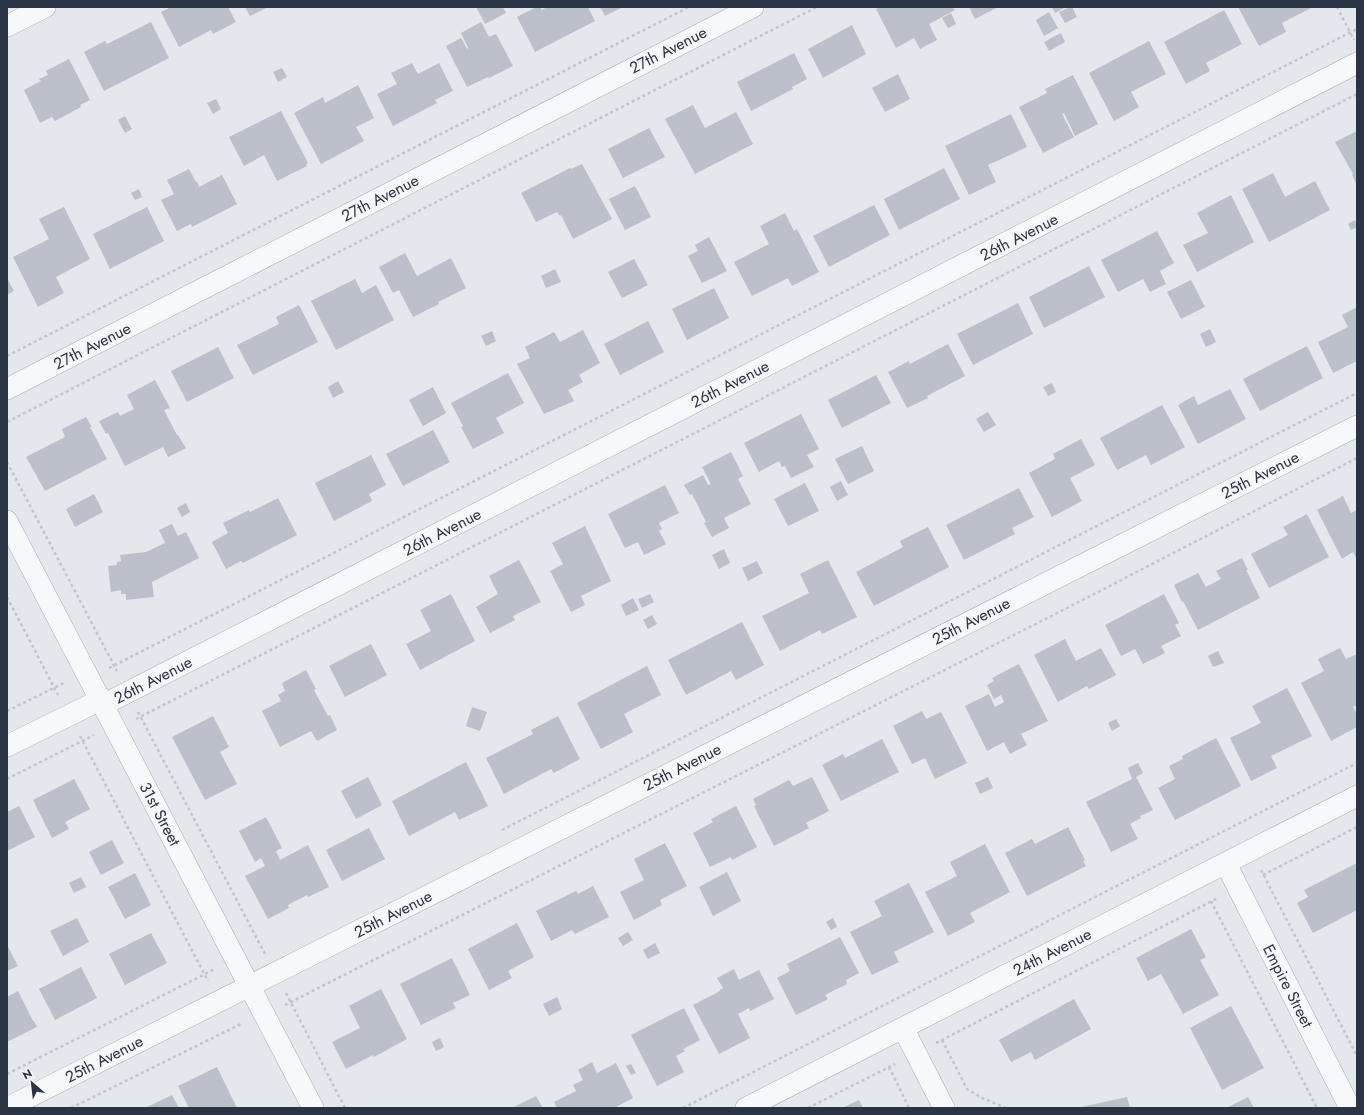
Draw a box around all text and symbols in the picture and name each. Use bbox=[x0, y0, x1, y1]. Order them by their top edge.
street label: 27th Avenue bbox=[625, 21, 711, 79]
street label: 27th Avenue bbox=[337, 169, 423, 227]
street label: 26th Avenue bbox=[976, 207, 1062, 267]
street label: 27th Avenue bbox=[49, 317, 135, 375]
street label: 26th Avenue bbox=[687, 354, 773, 414]
street label: 25th Avenue bbox=[1217, 445, 1303, 505]
street label: 26th Avenue bbox=[399, 502, 485, 562]
street label: 25th Avenue bbox=[928, 591, 1014, 651]
street label: 26th Avenue bbox=[110, 650, 196, 710]
street label: 25th Avenue bbox=[639, 737, 725, 797]
street label: 31st Street bbox=[134, 778, 186, 850]
street label: 25th Avenue bbox=[350, 884, 436, 944]
street label: 24th Avenue bbox=[1009, 922, 1095, 982]
street label: Empire Street bbox=[1257, 940, 1319, 1032]
street label: 25th Avenue bbox=[61, 1029, 147, 1089]
north arrow bbox=[12, 1063, 52, 1103]
text: N bbox=[20, 1065, 35, 1083]

